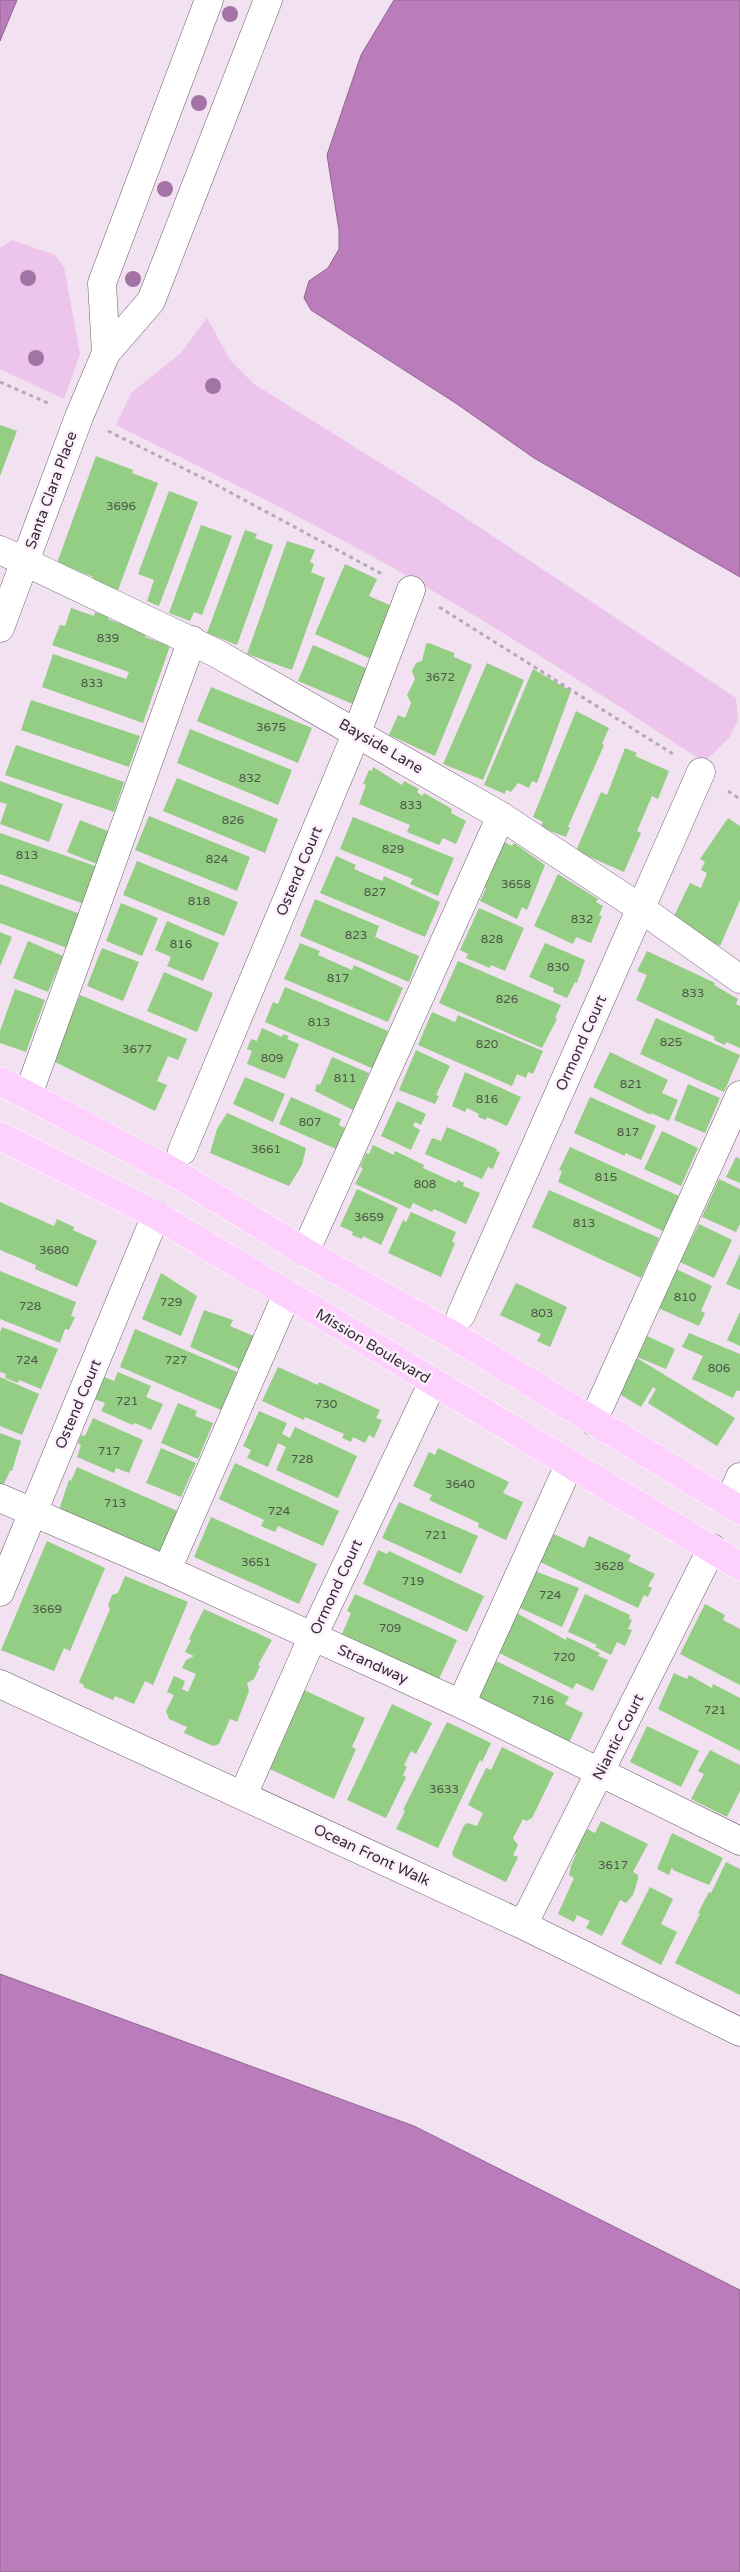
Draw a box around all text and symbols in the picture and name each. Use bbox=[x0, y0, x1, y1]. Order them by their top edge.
street label: Santa Clara Place bbox=[21, 429, 81, 551]
house number: 3696 bbox=[106, 499, 136, 513]
house number: 839 bbox=[97, 631, 119, 645]
house number: 3672 bbox=[425, 670, 455, 684]
house number: 833 bbox=[81, 676, 103, 690]
street label: Bayside Lane bbox=[336, 715, 426, 777]
house number: 3675 bbox=[256, 720, 286, 734]
house number: 832 bbox=[239, 771, 261, 785]
house number: 833 bbox=[400, 798, 422, 812]
house number: 826 bbox=[222, 813, 244, 827]
street label: Ostend Court bbox=[272, 823, 326, 919]
house number: 829 bbox=[382, 842, 404, 856]
house number: 813 bbox=[16, 848, 38, 862]
house number: 824 bbox=[206, 852, 229, 866]
house number: 3658 bbox=[501, 877, 531, 891]
house number: 827 bbox=[364, 885, 386, 899]
house number: 818 bbox=[188, 894, 210, 908]
house number: 832 bbox=[571, 912, 593, 926]
house number: 823 bbox=[345, 928, 367, 942]
house number: 828 bbox=[481, 932, 503, 946]
house number: 816 bbox=[170, 937, 192, 951]
house number: 830 bbox=[547, 960, 570, 974]
house number: 817 bbox=[327, 971, 349, 985]
house number: 833 bbox=[682, 986, 704, 1000]
house number: 826 bbox=[496, 992, 518, 1006]
street label: Ormond Court bbox=[552, 992, 610, 1094]
house number: 813 bbox=[308, 1015, 330, 1029]
house number: 825 bbox=[660, 1035, 682, 1049]
house number: 820 bbox=[476, 1037, 499, 1051]
house number: 3677 bbox=[122, 1042, 152, 1056]
house number: 809 bbox=[261, 1051, 283, 1065]
house number: 811 bbox=[334, 1071, 356, 1085]
house number: 821 bbox=[620, 1077, 642, 1091]
house number: 816 bbox=[476, 1092, 498, 1106]
house number: 807 bbox=[299, 1115, 321, 1129]
house number: 817 bbox=[617, 1125, 639, 1139]
house number: 3661 bbox=[251, 1142, 281, 1156]
house number: 815 bbox=[595, 1170, 617, 1184]
house number: 808 bbox=[414, 1177, 436, 1191]
house number: 3659 bbox=[354, 1210, 384, 1224]
house number: 813 bbox=[573, 1216, 595, 1230]
house number: 3680 bbox=[39, 1243, 70, 1257]
house number: 810 bbox=[674, 1290, 697, 1304]
house number: 729 bbox=[160, 1295, 182, 1309]
house number: 728 bbox=[19, 1299, 41, 1313]
street label: Mission Boulevard bbox=[312, 1305, 434, 1387]
house number: 803 bbox=[531, 1306, 553, 1320]
house number: 724 bbox=[16, 1353, 39, 1367]
house number: 727 bbox=[165, 1353, 187, 1367]
street label: Ostend Court bbox=[51, 1356, 105, 1452]
house number: 806 bbox=[708, 1361, 730, 1375]
house number: 721 bbox=[116, 1394, 138, 1408]
house number: 730 bbox=[315, 1397, 338, 1411]
house number: 717 bbox=[98, 1444, 120, 1458]
house number: 728 bbox=[291, 1452, 313, 1466]
house number: 3640 bbox=[445, 1477, 476, 1491]
house number: 713 bbox=[104, 1496, 126, 1510]
house number: 724 bbox=[268, 1504, 291, 1518]
house number: 721 bbox=[425, 1528, 447, 1542]
street label: Ormond Court bbox=[306, 1536, 366, 1638]
house number: 3651 bbox=[241, 1555, 271, 1569]
house number: 3628 bbox=[594, 1559, 624, 1573]
house number: 719 bbox=[402, 1574, 424, 1588]
house number: 724 bbox=[539, 1588, 562, 1602]
house number: 3669 bbox=[32, 1602, 62, 1616]
house number: 709 bbox=[379, 1621, 401, 1635]
street label: Strandway bbox=[335, 1640, 411, 1688]
house number: 720 bbox=[553, 1650, 576, 1664]
street label: Niantic Court bbox=[589, 1691, 648, 1783]
house number: 716 bbox=[532, 1693, 554, 1707]
house number: 721 bbox=[704, 1703, 726, 1717]
house number: 3633 bbox=[429, 1782, 459, 1796]
street label: Ocean Front Walk bbox=[311, 1820, 433, 1890]
house number: 3617 bbox=[598, 1858, 628, 1872]

